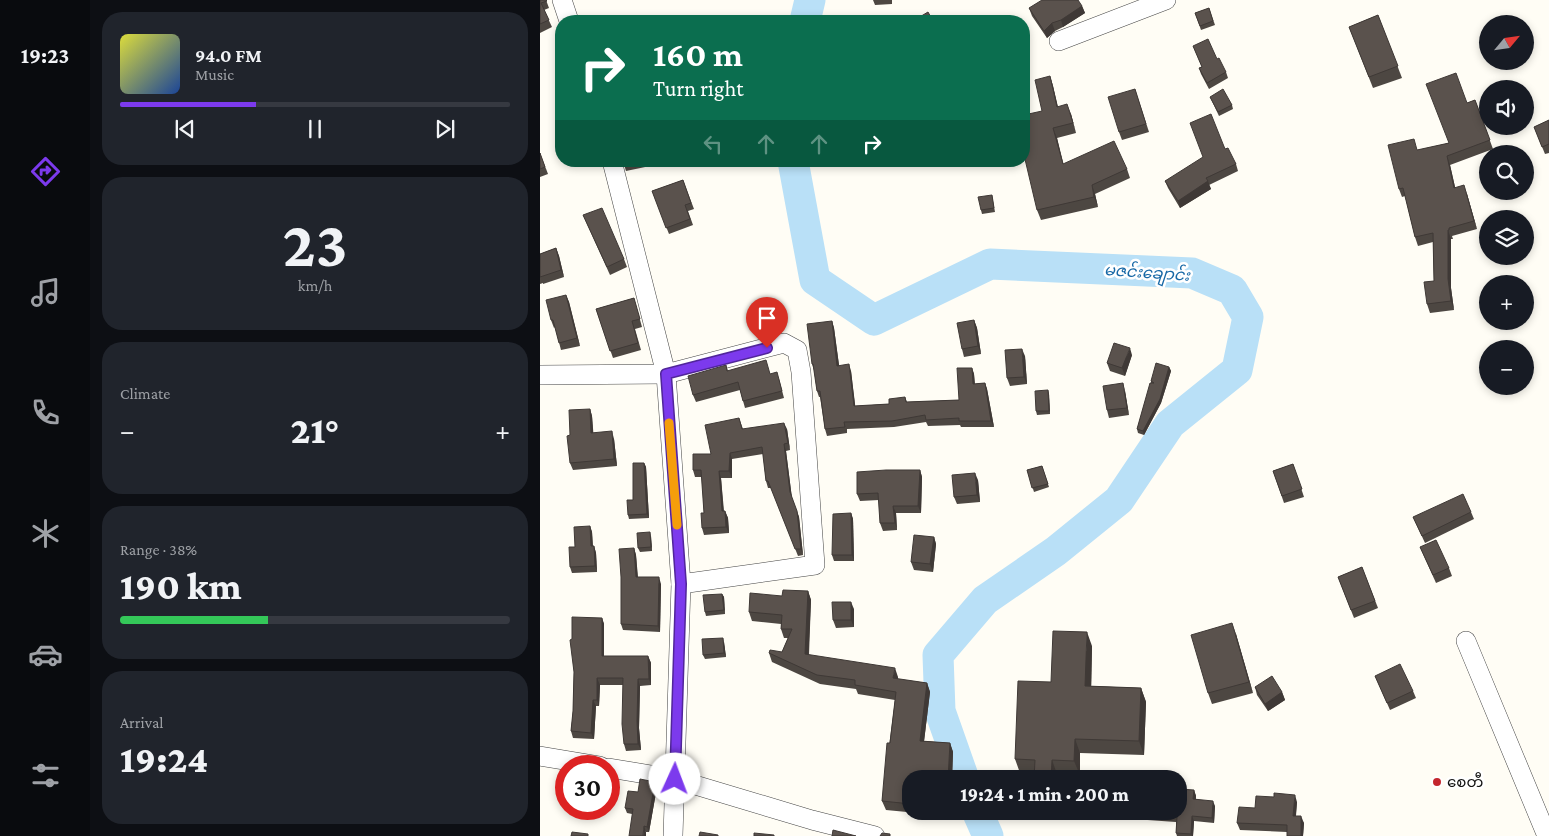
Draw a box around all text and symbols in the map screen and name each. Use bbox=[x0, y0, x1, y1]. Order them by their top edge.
north arrow bbox=[1479, 15, 1534, 70]
map controls bbox=[1479, 15, 1534, 395]
icon: right bbox=[570, 35, 635, 100]
text: 160 m bbox=[653, 35, 743, 74]
text: 19:23 bbox=[21, 43, 69, 68]
text: 94.0 FM bbox=[195, 45, 262, 66]
text: Music bbox=[195, 66, 234, 83]
text: Turn right bbox=[653, 76, 744, 101]
button: sound bbox=[1479, 80, 1534, 135]
icon: previous bbox=[171, 115, 199, 143]
icon: pause bbox=[301, 115, 329, 143]
icon: next bbox=[431, 115, 459, 143]
icon: left bbox=[699, 130, 727, 158]
icon: ahead bbox=[752, 130, 780, 158]
icon: ahead bbox=[805, 130, 833, 158]
icon: right bbox=[858, 130, 886, 158]
button: search bbox=[1479, 145, 1534, 200]
icon: directions bbox=[28, 154, 63, 189]
text: 23 bbox=[283, 208, 347, 280]
button: layers bbox=[1479, 210, 1534, 265]
water label: မဇင်းချောင်း bbox=[1103, 258, 1192, 289]
icon: music bbox=[28, 275, 63, 310]
button: + bbox=[1479, 275, 1534, 330]
text: km/h bbox=[298, 277, 332, 294]
pin bbox=[746, 297, 788, 348]
icon: arrive bbox=[753, 304, 781, 332]
button: − bbox=[1479, 340, 1534, 395]
text: Climate bbox=[120, 385, 170, 402]
icon: phone bbox=[28, 395, 63, 430]
text: 21° bbox=[291, 409, 339, 451]
text: − bbox=[120, 415, 135, 446]
text: + bbox=[495, 415, 510, 446]
icon: climate bbox=[28, 516, 63, 551]
text: Range · 38% bbox=[120, 541, 197, 558]
text: 190 km bbox=[120, 565, 242, 607]
icon: car bbox=[28, 637, 63, 672]
text: Arrival bbox=[120, 714, 164, 731]
text: 19:24 bbox=[120, 738, 208, 780]
position arrow bbox=[648, 752, 700, 804]
speed limit sign: 30 bbox=[555, 755, 620, 820]
icon: filters bbox=[28, 758, 63, 793]
place label: စေတီ bbox=[1447, 772, 1483, 790]
marker: စေတီ bbox=[1431, 776, 1443, 788]
text: 19:24 · 1 min · 200 m bbox=[960, 784, 1129, 805]

